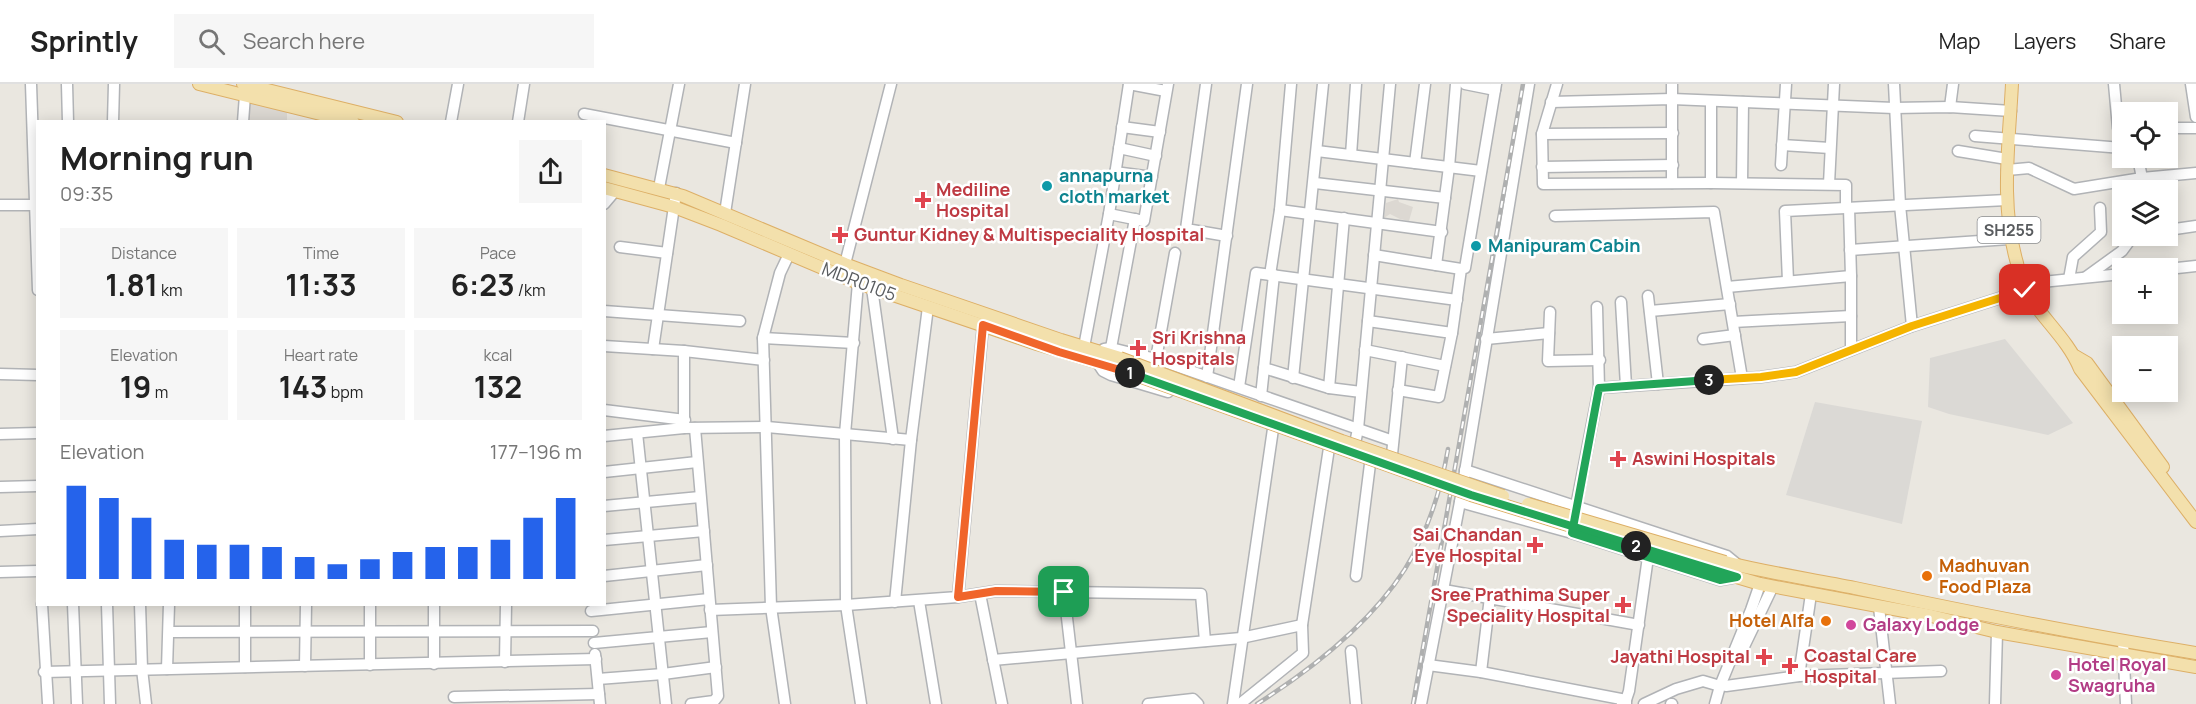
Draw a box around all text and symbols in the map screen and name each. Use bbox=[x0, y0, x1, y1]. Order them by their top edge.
search box bbox=[174, 14, 594, 68]
text: Sprintly bbox=[30, 22, 138, 60]
icon: search bbox=[195, 25, 228, 58]
text: Search here bbox=[243, 26, 365, 56]
text: Map bbox=[1939, 27, 1980, 55]
text: Layers bbox=[2013, 27, 2076, 55]
text: Share bbox=[2109, 27, 2166, 55]
map controls bbox=[2112, 102, 2178, 402]
button: locate bbox=[2112, 102, 2178, 168]
text: Morning run bbox=[60, 135, 254, 180]
button: share bbox=[519, 140, 582, 203]
place label: annapurna cloth market bbox=[1059, 163, 1170, 208]
place label: Mediline Hospital bbox=[936, 177, 1011, 222]
marker: annapurna cloth market bbox=[1040, 179, 1054, 193]
text: 09:35 bbox=[60, 180, 113, 207]
button: layers bbox=[2112, 180, 2178, 246]
marker: Mediline Hospital bbox=[914, 191, 932, 209]
road number: SH255 bbox=[1978, 217, 2040, 243]
place label: Guntur Kidney & Multispeciality Hospital bbox=[854, 222, 1204, 246]
marker: Guntur Kidney & Multispeciality Hospital bbox=[831, 226, 849, 244]
place label: Manipuram Cabin bbox=[1488, 233, 1641, 257]
marker: Manipuram Cabin bbox=[1469, 239, 1483, 253]
text: Distance bbox=[111, 242, 177, 264]
text: Time bbox=[303, 242, 339, 264]
text: Pace bbox=[480, 242, 516, 264]
street label: MDR0105 bbox=[819, 256, 900, 306]
button: + bbox=[2112, 258, 2178, 324]
text: 1.81 bbox=[105, 264, 158, 305]
text: 11:33 bbox=[285, 264, 357, 305]
text: 6:23 bbox=[450, 264, 515, 305]
pin bbox=[1999, 264, 2050, 315]
icon: check bbox=[2008, 273, 2041, 306]
text: km bbox=[158, 279, 183, 301]
text: /km bbox=[515, 279, 546, 301]
place label: Sri Krishna Hospitals bbox=[1152, 325, 1246, 370]
button: − bbox=[2112, 336, 2178, 402]
marker: Sri Krishna Hospitals bbox=[1129, 339, 1147, 357]
text: Elevation bbox=[110, 344, 178, 366]
text: Heart rate bbox=[284, 344, 358, 366]
text: kcal bbox=[483, 344, 513, 366]
pin: 1 bbox=[1115, 358, 1145, 388]
text: 1 bbox=[1126, 362, 1134, 384]
pin: 3 bbox=[1694, 365, 1724, 395]
text: 19 bbox=[120, 366, 152, 407]
text: 143 bbox=[279, 366, 328, 407]
text: 132 bbox=[474, 366, 522, 407]
text: 3 bbox=[1704, 369, 1714, 391]
text: m bbox=[152, 381, 168, 403]
text: bpm bbox=[328, 381, 363, 403]
text: Elevation bbox=[60, 438, 144, 465]
text: 177–196 m bbox=[490, 438, 582, 465]
place label: Aswini Hospitals bbox=[1632, 446, 1776, 470]
marker: Aswini Hospitals bbox=[1609, 450, 1627, 468]
place label: Sai Chandan Eye Hospital bbox=[1412, 522, 1522, 567]
pin: 2 bbox=[1621, 531, 1651, 561]
text: 2 bbox=[1631, 535, 1641, 557]
marker: Sai Chandan Eye Hospital bbox=[1526, 536, 1544, 554]
place label: Madhuvan Food Plaza bbox=[1939, 553, 2031, 598]
pin bbox=[1038, 566, 1089, 617]
marker: Madhuvan Food Plaza bbox=[1920, 569, 1934, 583]
icon: arrive bbox=[1047, 575, 1080, 608]
place label: Sree Prathima Super Speciality Hospital bbox=[1431, 582, 1610, 627]
marker: Sree Prathima Super Speciality Hospital bbox=[1614, 596, 1632, 614]
place label: Hotel Alfa bbox=[1729, 608, 1814, 632]
place label: Galaxy Lodge bbox=[1863, 612, 1980, 636]
marker: Hotel Alfa bbox=[1819, 614, 1833, 628]
marker: Galaxy Lodge bbox=[1844, 618, 1858, 632]
place label: Coastal Care Hospital bbox=[1804, 643, 1917, 688]
place label: Jayathi Hospital bbox=[1610, 644, 1750, 668]
marker: Jayathi Hospital bbox=[1755, 648, 1773, 666]
place label: Hotel Royal Swagruha bbox=[2068, 652, 2167, 697]
marker: Coastal Care Hospital bbox=[1781, 657, 1799, 675]
marker: Hotel Royal Swagruha bbox=[2049, 668, 2063, 682]

